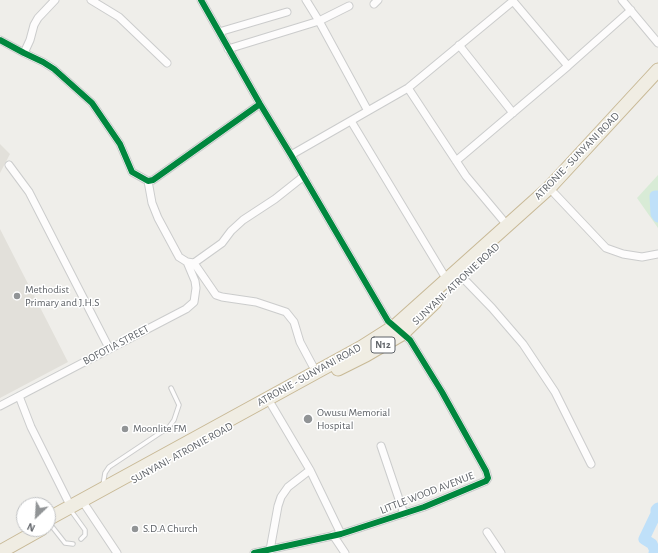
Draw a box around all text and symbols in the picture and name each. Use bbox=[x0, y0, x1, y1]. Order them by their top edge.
street label: ATRONIE - SUNYANI ROAD bbox=[532, 109, 622, 203]
street label: SUNYANI- ATRONIE ROAD bbox=[410, 240, 502, 328]
place label: Methodist Primary and J.H.S bbox=[25, 283, 99, 309]
marker: Methodist Primary and J.H.S bbox=[12, 291, 22, 301]
street label: BOFOTIA STREET bbox=[81, 322, 151, 368]
road number: N12 bbox=[371, 337, 395, 353]
street label: ATRONIE - SUNYANI ROAD bbox=[255, 341, 363, 409]
place label: Owusu Memorial Hospital bbox=[317, 406, 390, 432]
marker: Owusu Memorial Hospital bbox=[302, 413, 314, 425]
street label: SUNYANI- ATRONIE ROAD bbox=[129, 419, 235, 487]
place label: Moonlite FM bbox=[133, 422, 187, 436]
marker: Moonlite FM bbox=[120, 424, 130, 434]
street label: LITTLE WOOD AVENUE bbox=[378, 469, 476, 517]
north arrow bbox=[16, 497, 56, 537]
text: N bbox=[25, 521, 37, 534]
place label: S.D.A Church bbox=[143, 522, 198, 536]
marker: S.D.A Church bbox=[130, 524, 140, 534]

